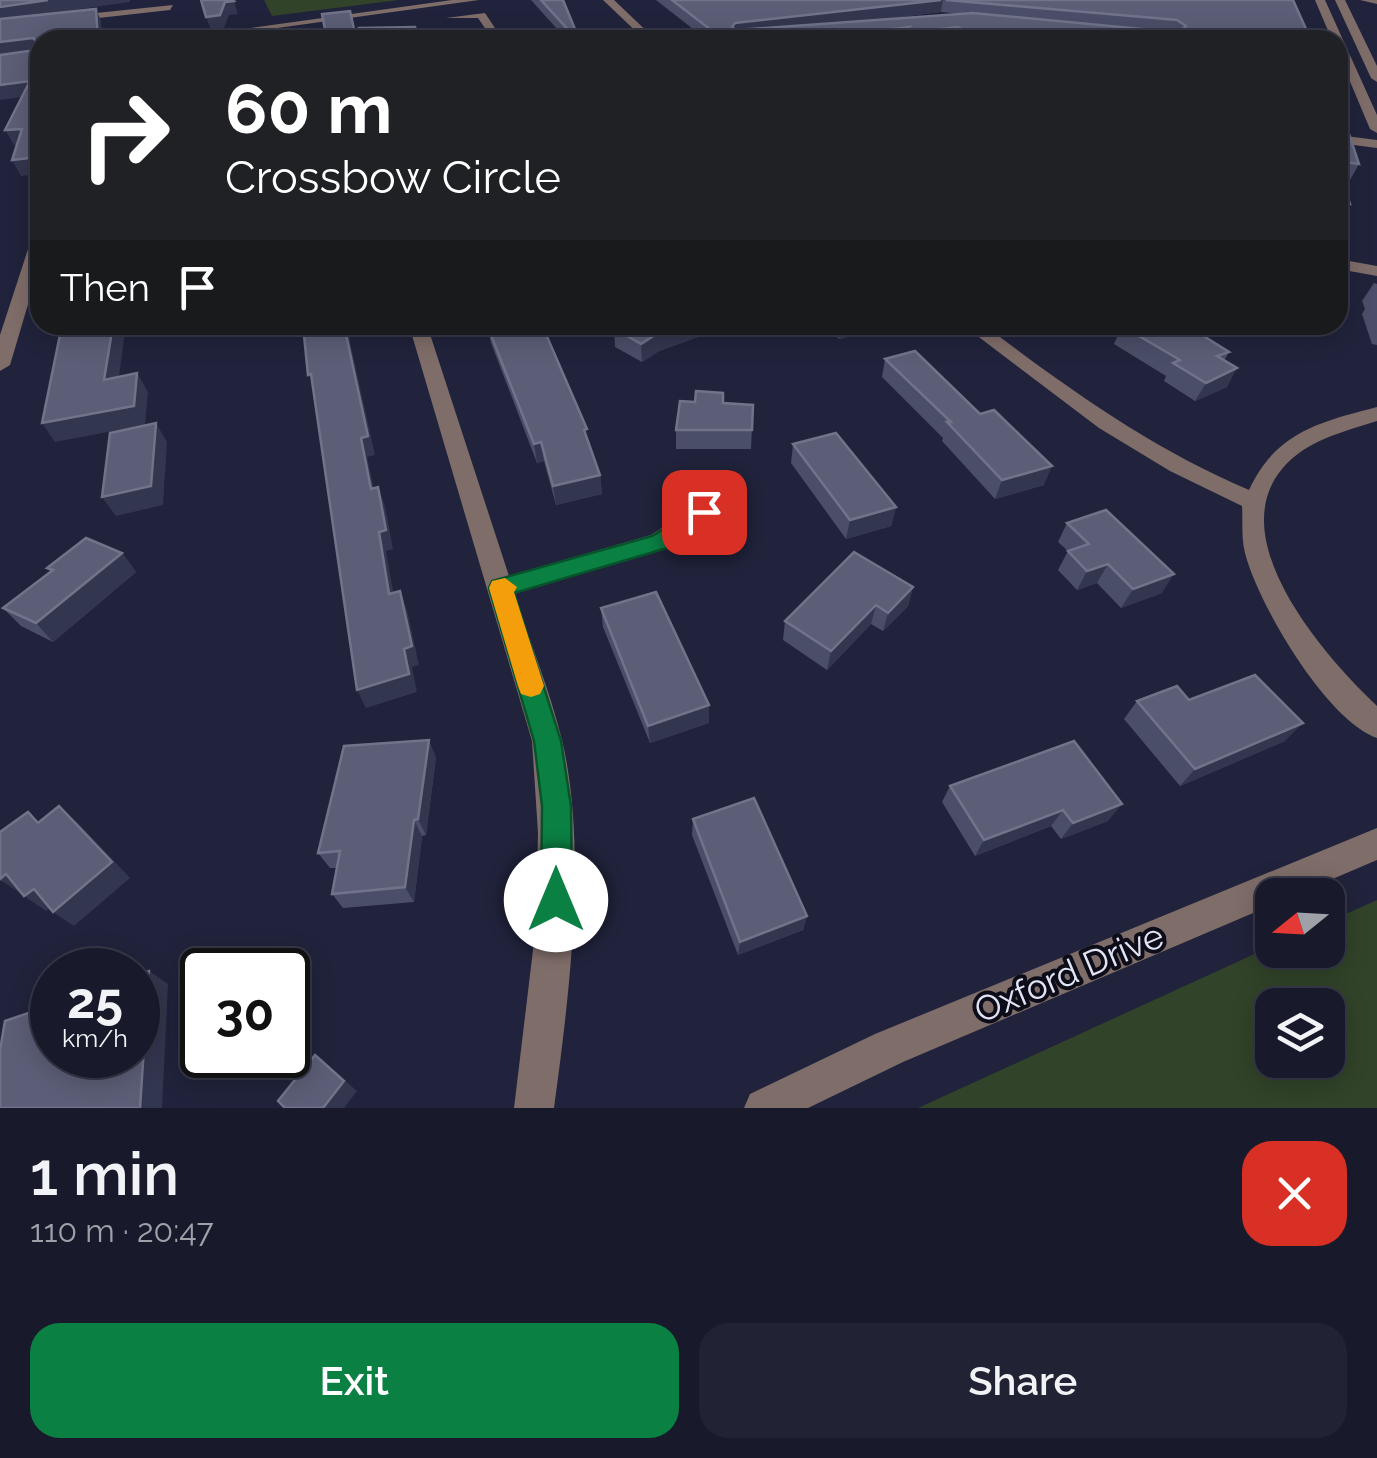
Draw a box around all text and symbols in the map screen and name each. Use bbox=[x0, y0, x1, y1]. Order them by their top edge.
text: 60 m bbox=[225, 67, 392, 149]
icon: right bbox=[60, 70, 190, 200]
text: Crossbow Circle bbox=[225, 151, 561, 204]
icon: arrive bbox=[170, 260, 225, 315]
text: Then bbox=[60, 265, 150, 310]
pin bbox=[662, 470, 747, 555]
icon: arrive bbox=[677, 485, 732, 540]
position arrow bbox=[504, 848, 608, 952]
north arrow bbox=[1255, 878, 1345, 968]
map controls bbox=[1255, 878, 1345, 1078]
street label: Oxford Drive bbox=[968, 914, 1170, 1031]
speed limit sign: 30 bbox=[180, 948, 310, 1078]
text: 25 bbox=[67, 971, 123, 1030]
button: layers bbox=[1255, 988, 1345, 1078]
text: km/h bbox=[62, 1023, 128, 1053]
text: 1 min bbox=[30, 1139, 179, 1209]
button: close bbox=[1242, 1141, 1347, 1246]
text: 110 m · 20:47 bbox=[30, 1212, 214, 1249]
button: Exit bbox=[30, 1323, 679, 1438]
button: Share bbox=[699, 1323, 1347, 1438]

